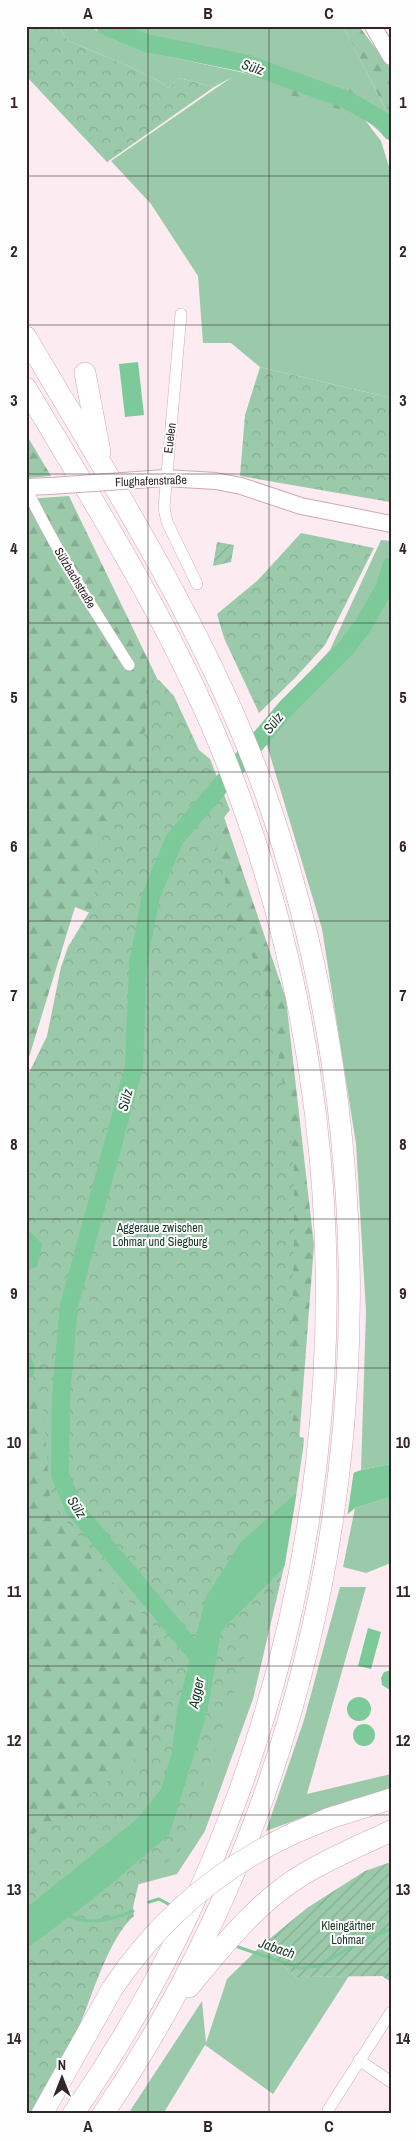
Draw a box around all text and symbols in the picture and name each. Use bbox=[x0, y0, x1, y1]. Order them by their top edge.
text: A bbox=[83, 2, 93, 24]
text: B bbox=[203, 2, 213, 24]
text: C bbox=[324, 2, 334, 24]
water label: Sülz bbox=[240, 55, 267, 79]
text: 1 bbox=[10, 91, 18, 113]
text: 1 bbox=[399, 91, 407, 113]
text: 2 bbox=[10, 240, 18, 262]
text: 2 bbox=[399, 240, 407, 262]
text: 3 bbox=[10, 389, 18, 411]
text: 3 bbox=[399, 389, 407, 411]
street label: Euelen bbox=[160, 422, 180, 454]
street label: Flughafenstraße bbox=[115, 472, 187, 490]
text: 4 bbox=[10, 537, 18, 559]
text: 4 bbox=[399, 537, 407, 559]
street label: Sülzbachstraße bbox=[51, 545, 99, 611]
text: 5 bbox=[10, 686, 18, 708]
text: 5 bbox=[399, 686, 407, 708]
water label: Sülz bbox=[259, 708, 287, 737]
text: 6 bbox=[10, 835, 18, 857]
text: 6 bbox=[399, 835, 407, 857]
text: 7 bbox=[10, 984, 18, 1006]
text: 7 bbox=[399, 984, 407, 1006]
water label: Sülz bbox=[113, 1087, 137, 1113]
text: 8 bbox=[10, 1133, 18, 1155]
text: 8 bbox=[399, 1133, 407, 1155]
park label: Aggeraue zwischen Lohmar und Siegburg bbox=[112, 1220, 208, 1250]
text: 9 bbox=[10, 1282, 18, 1304]
text: 9 bbox=[399, 1282, 407, 1304]
text: 10 bbox=[7, 1431, 21, 1453]
text: 10 bbox=[396, 1431, 410, 1453]
water label: Sülz bbox=[63, 1493, 91, 1521]
text: 11 bbox=[7, 1580, 22, 1602]
text: 11 bbox=[396, 1580, 411, 1602]
water label: Agger bbox=[184, 1675, 208, 1711]
text: 12 bbox=[7, 1729, 21, 1751]
text: 12 bbox=[396, 1729, 410, 1751]
text: 13 bbox=[7, 1878, 21, 1900]
text: 13 bbox=[396, 1878, 410, 1900]
park label: Kleingärtner Lohmar bbox=[321, 1918, 376, 1948]
water label: Jabach bbox=[256, 1933, 297, 1963]
text: 14 bbox=[7, 2027, 22, 2049]
text: 14 bbox=[396, 2027, 411, 2049]
north arrow bbox=[38, 2052, 88, 2102]
text: N bbox=[58, 2056, 66, 2074]
text: A bbox=[83, 2115, 93, 2137]
text: B bbox=[203, 2115, 213, 2137]
text: C bbox=[324, 2115, 334, 2137]

